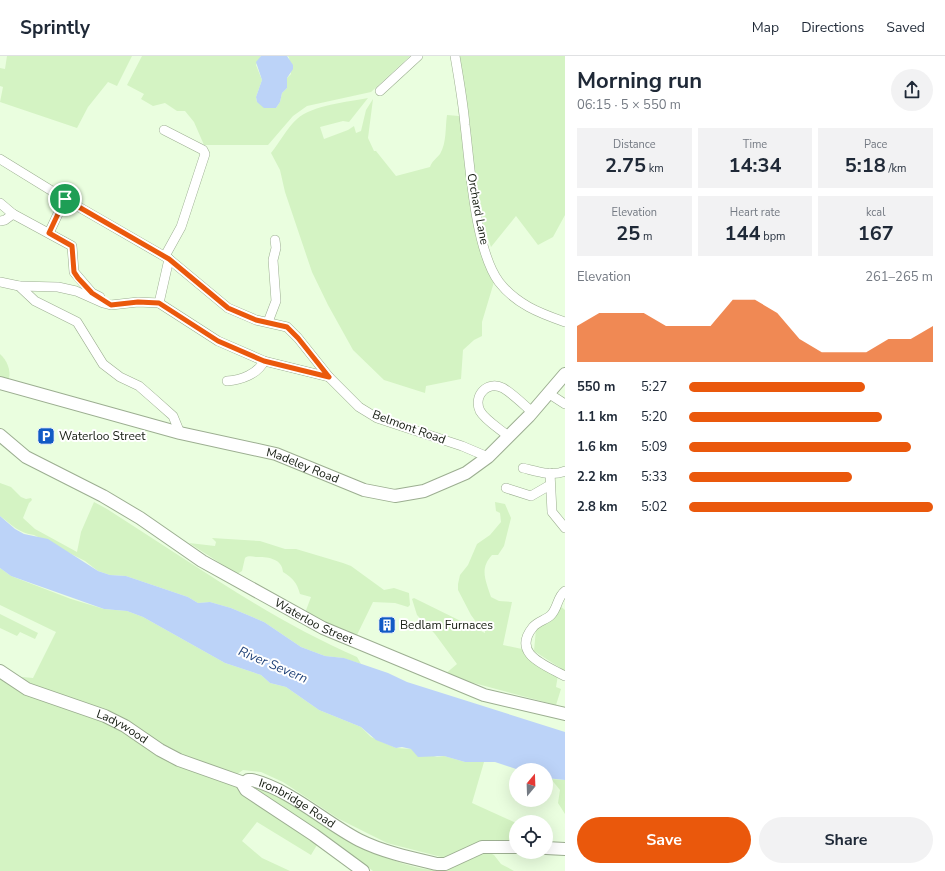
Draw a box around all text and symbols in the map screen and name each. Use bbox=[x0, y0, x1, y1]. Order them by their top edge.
text: Sprintly bbox=[20, 15, 90, 41]
text: Map bbox=[752, 18, 779, 37]
text: Directions bbox=[801, 18, 864, 37]
text: Saved bbox=[886, 18, 925, 37]
text: Morning run bbox=[577, 66, 702, 96]
button: share bbox=[891, 69, 933, 111]
text: 06:15 · 5 × 550 m bbox=[577, 96, 681, 114]
text: Distance bbox=[613, 137, 656, 152]
text: Time bbox=[743, 137, 767, 152]
text: Pace bbox=[864, 137, 887, 152]
text: 2.75 bbox=[605, 152, 646, 179]
text: 14:34 bbox=[729, 152, 781, 179]
text: 5:18 bbox=[845, 152, 886, 179]
text: km bbox=[646, 161, 664, 176]
text: /km bbox=[886, 161, 907, 176]
street label: Orchard Lane bbox=[463, 172, 493, 246]
pin bbox=[48, 182, 82, 216]
icon: arrive bbox=[54, 188, 76, 210]
text: Elevation bbox=[612, 205, 657, 220]
text: Heart rate bbox=[730, 205, 780, 220]
text: kcal bbox=[866, 205, 885, 220]
text: 25 bbox=[616, 220, 640, 247]
text: 144 bbox=[724, 220, 760, 247]
text: 167 bbox=[858, 220, 894, 247]
text: m bbox=[640, 229, 652, 244]
text: bpm bbox=[760, 229, 786, 244]
text: Elevation bbox=[577, 268, 631, 286]
text: 261–265 m bbox=[865, 268, 933, 286]
text: 550 m bbox=[577, 378, 615, 396]
text: 5:27 bbox=[641, 378, 667, 396]
street label: Belmont Road bbox=[370, 406, 448, 448]
text: 1.1 km bbox=[577, 408, 618, 426]
text: 5:20 bbox=[641, 408, 667, 426]
parking icon: Waterloo Street bbox=[36, 426, 56, 446]
place label: Waterloo Street bbox=[59, 428, 146, 444]
text: 1.6 km bbox=[577, 438, 618, 456]
text: 5:09 bbox=[641, 438, 667, 456]
street label: Madeley Road bbox=[265, 444, 341, 487]
text: 2.2 km bbox=[577, 468, 618, 486]
text: 5:33 bbox=[641, 468, 667, 486]
text: 2.8 km bbox=[577, 498, 618, 516]
text: 5:02 bbox=[641, 498, 667, 516]
street label: Waterloo Street bbox=[272, 595, 356, 648]
building icon: Bedlam Furnaces bbox=[377, 615, 397, 635]
place label: Bedlam Furnaces bbox=[400, 617, 493, 633]
water label: River Severn bbox=[236, 642, 310, 688]
street label: Ladywood bbox=[94, 706, 151, 747]
north arrow bbox=[509, 763, 553, 807]
map controls bbox=[509, 763, 553, 859]
street label: Ironbridge Road bbox=[257, 775, 338, 832]
button: locate bbox=[509, 815, 553, 859]
button: Save bbox=[577, 817, 751, 863]
button: Share bbox=[759, 817, 933, 863]

